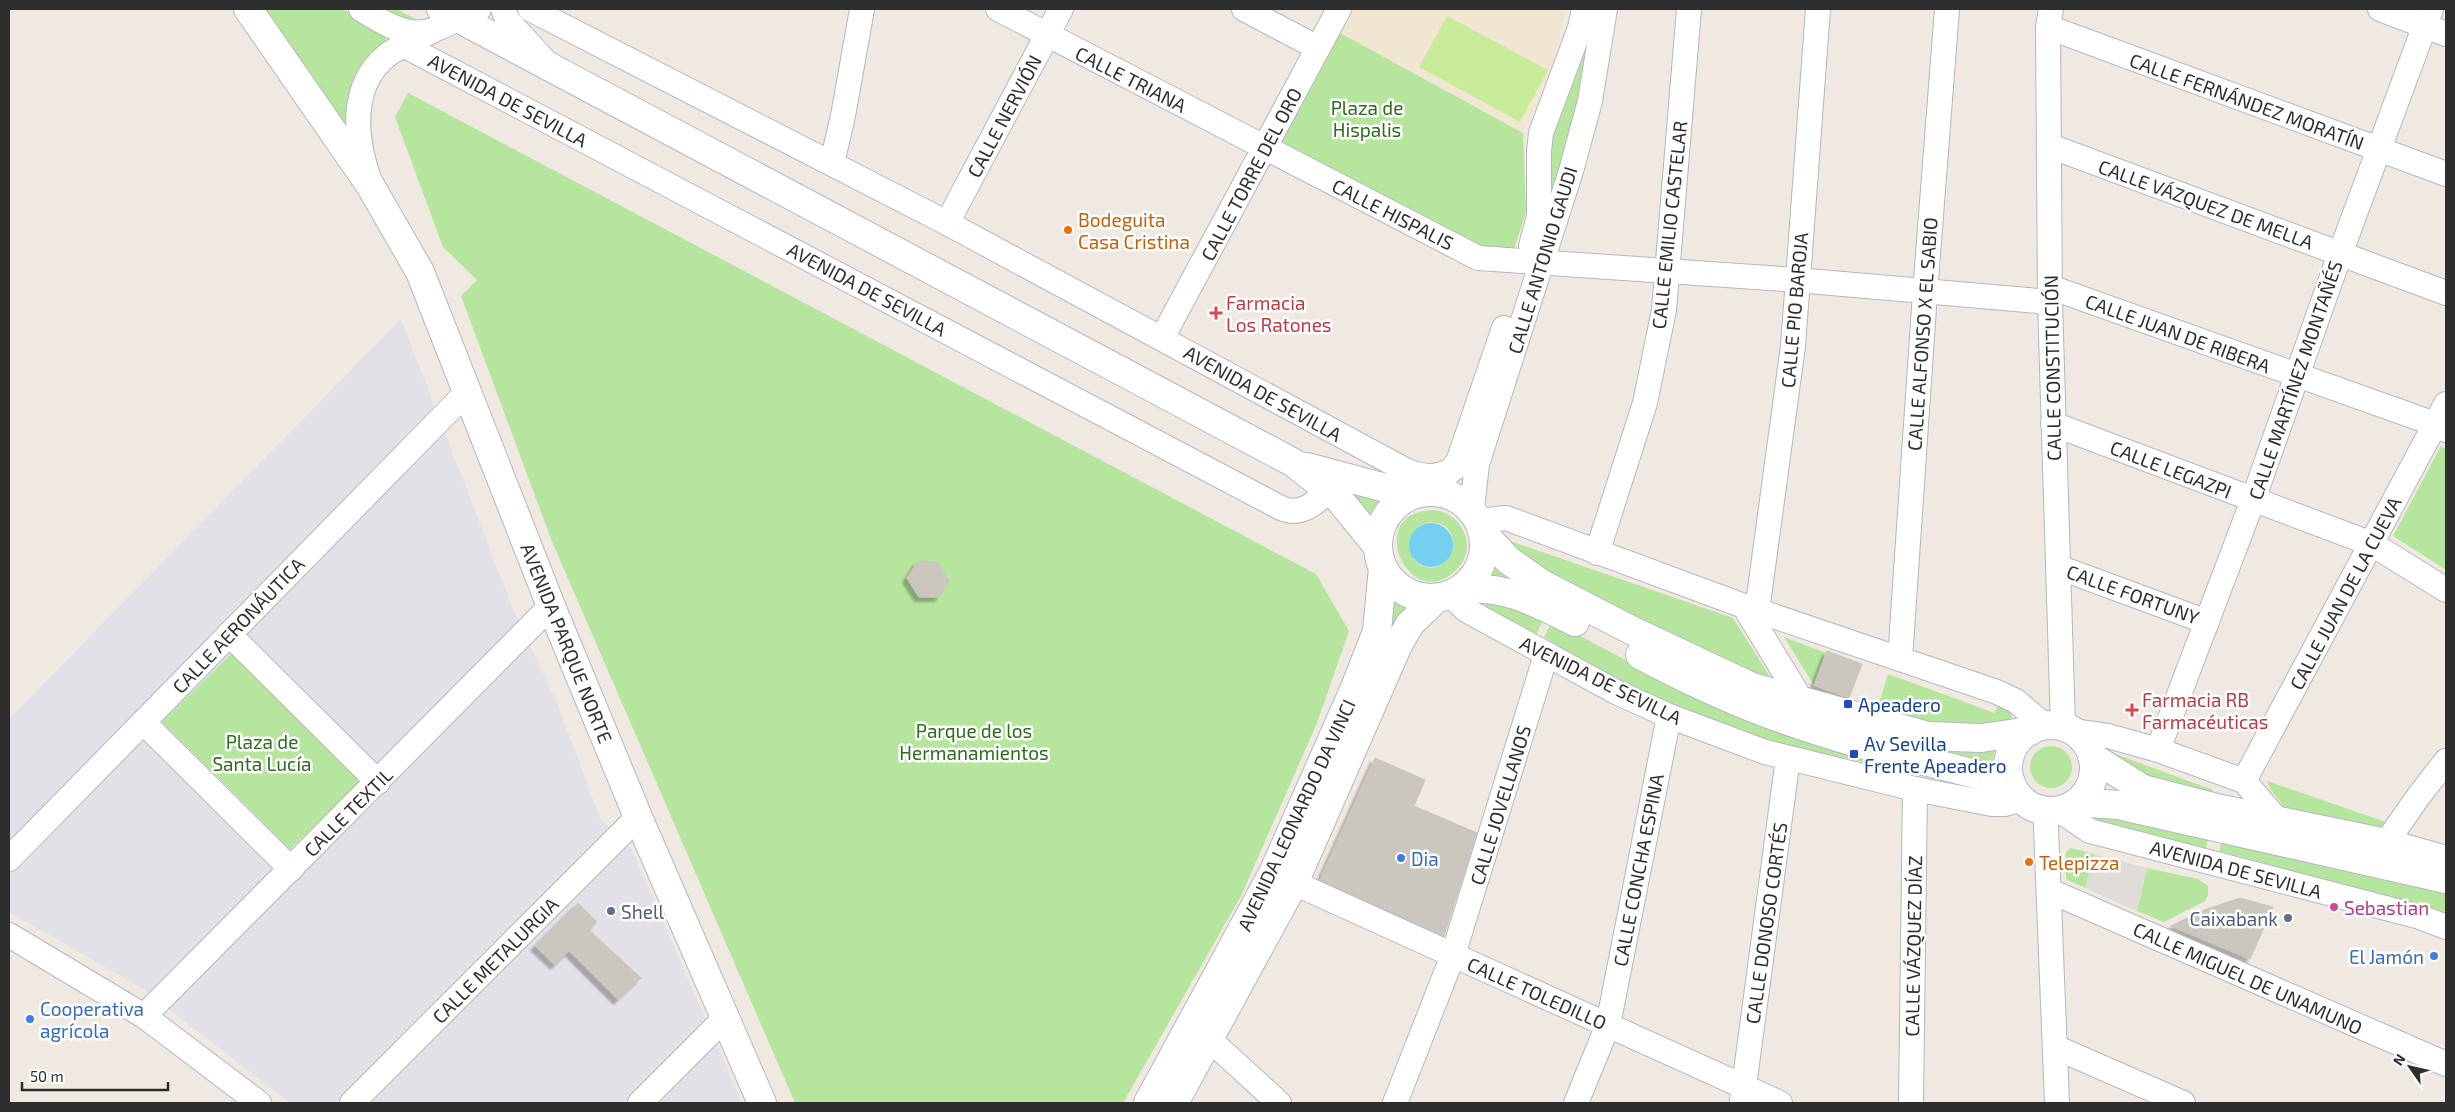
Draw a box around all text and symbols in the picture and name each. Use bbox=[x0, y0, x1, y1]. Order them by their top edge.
street label: CALLE TRIANA bbox=[1072, 41, 1190, 117]
street label: AVENIDA DE SEVILLA bbox=[425, 48, 592, 152]
street label: CALLE FERNÁNDEZ MORATÍN bbox=[2127, 48, 2367, 154]
street label: CALLE NERVIÓN bbox=[962, 51, 1046, 181]
street label: CALLE TORRE DEL ORO bbox=[1196, 84, 1306, 264]
park label: Plaza de Hispalis bbox=[1331, 96, 1403, 141]
street label: CALLE EMILIO CASTELAR bbox=[1647, 120, 1691, 330]
street label: CALLE VÁZQUEZ DE MELLA bbox=[2095, 154, 2317, 254]
street label: CALLE ANTONIO GAUDI bbox=[1503, 164, 1581, 356]
street label: CALLE HISPALIS bbox=[1328, 174, 1458, 254]
place label: Bodeguita Casa Cristina bbox=[1078, 208, 1190, 253]
street label: CALLE ALFONSO X EL SABIO bbox=[1902, 217, 1942, 451]
marker: Bodeguita Casa Cristina bbox=[1062, 224, 1074, 236]
street label: CALLE PIO BAROJA bbox=[1776, 231, 1812, 389]
street label: AVENIDA DE SEVILLA bbox=[784, 237, 951, 341]
street label: CALLE MARTÍNEZ MONTAÑÉS bbox=[2243, 257, 2347, 503]
street label: CALLE CONSTITUCIÓN bbox=[2039, 275, 2065, 461]
street label: CALLE JUAN DE RIBERA bbox=[2082, 289, 2274, 377]
place label: Farmacia Los Ratones bbox=[1226, 291, 1332, 336]
marker: Farmacia Los Ratones bbox=[1210, 307, 1222, 319]
street label: AVENIDA DE SEVILLA bbox=[1180, 340, 1346, 446]
street label: CALLE LEGAZPI bbox=[2107, 435, 2235, 503]
street label: CALLE JUAN DE LA CUEVA bbox=[2284, 493, 2406, 693]
street label: AVENIDA PARQUE NORTE bbox=[516, 540, 618, 746]
street label: CALLE AERONÁUTICA bbox=[167, 552, 309, 698]
street label: CALLE FORTUNY bbox=[2064, 559, 2203, 629]
street label: AVENIDA DE SEVILLA bbox=[1517, 631, 1686, 729]
place label: Farmacia RB Farmacéuticas bbox=[2142, 688, 2268, 733]
place label: Apeadero bbox=[1858, 693, 1941, 716]
street label: AVENIDA LEONARDO DA VINCI bbox=[1232, 696, 1360, 934]
marker: Apeadero bbox=[1842, 698, 1854, 710]
marker: Farmacia RB Farmacéuticas bbox=[2126, 704, 2138, 716]
park label: Parque de los Hermanamientos bbox=[899, 719, 1049, 764]
street label: CALLE JOVELLANOS bbox=[1465, 722, 1535, 888]
park label: Plaza de Santa Lucía bbox=[212, 730, 312, 775]
place label: Av Sevilla Frente Apeadero bbox=[1864, 732, 2006, 777]
marker: Av Sevilla Frente Apeadero bbox=[1848, 748, 1860, 760]
street label: CALLE TEXTIL bbox=[299, 763, 397, 861]
street label: CALLE CONCHA ESPINA bbox=[1608, 772, 1668, 968]
street label: CALLE DONOSO CORTÉS bbox=[1740, 821, 1792, 1025]
street label: AVENIDA DE SEVILLA bbox=[2148, 835, 2324, 903]
place label: Dia bbox=[1411, 847, 1439, 870]
place label: Telepizza bbox=[2039, 851, 2120, 874]
marker: Dia bbox=[1395, 852, 1407, 864]
street label: CALLE VÁZQUEZ DÍAZ bbox=[1900, 855, 1926, 1037]
marker: Telepizza bbox=[2023, 856, 2035, 868]
street label: CALLE METALURGIA bbox=[427, 892, 563, 1028]
place label: Sebastian bbox=[2344, 896, 2429, 919]
place label: Shell bbox=[621, 900, 665, 923]
marker: Sebastian bbox=[2328, 901, 2340, 913]
marker: Shell bbox=[605, 905, 617, 917]
place label: Caixabank bbox=[2190, 907, 2278, 930]
marker: Caixabank bbox=[2282, 912, 2294, 924]
street label: CALLE MIGUEL DE UNAMUNO bbox=[2130, 917, 2366, 1039]
place label: El Jamón bbox=[2349, 945, 2424, 968]
marker: El Jamón bbox=[2428, 950, 2440, 962]
street label: CALLE TOLEDILLO bbox=[1464, 952, 1610, 1034]
place label: Cooperativa agrícola bbox=[40, 997, 144, 1042]
marker: Cooperativa agrícola bbox=[24, 1013, 36, 1025]
north arrow bbox=[2385, 1042, 2435, 1092]
text: N bbox=[2389, 1051, 2409, 1068]
scale bar bbox=[22, 1060, 169, 1092]
text: 50 m bbox=[30, 1067, 64, 1085]

